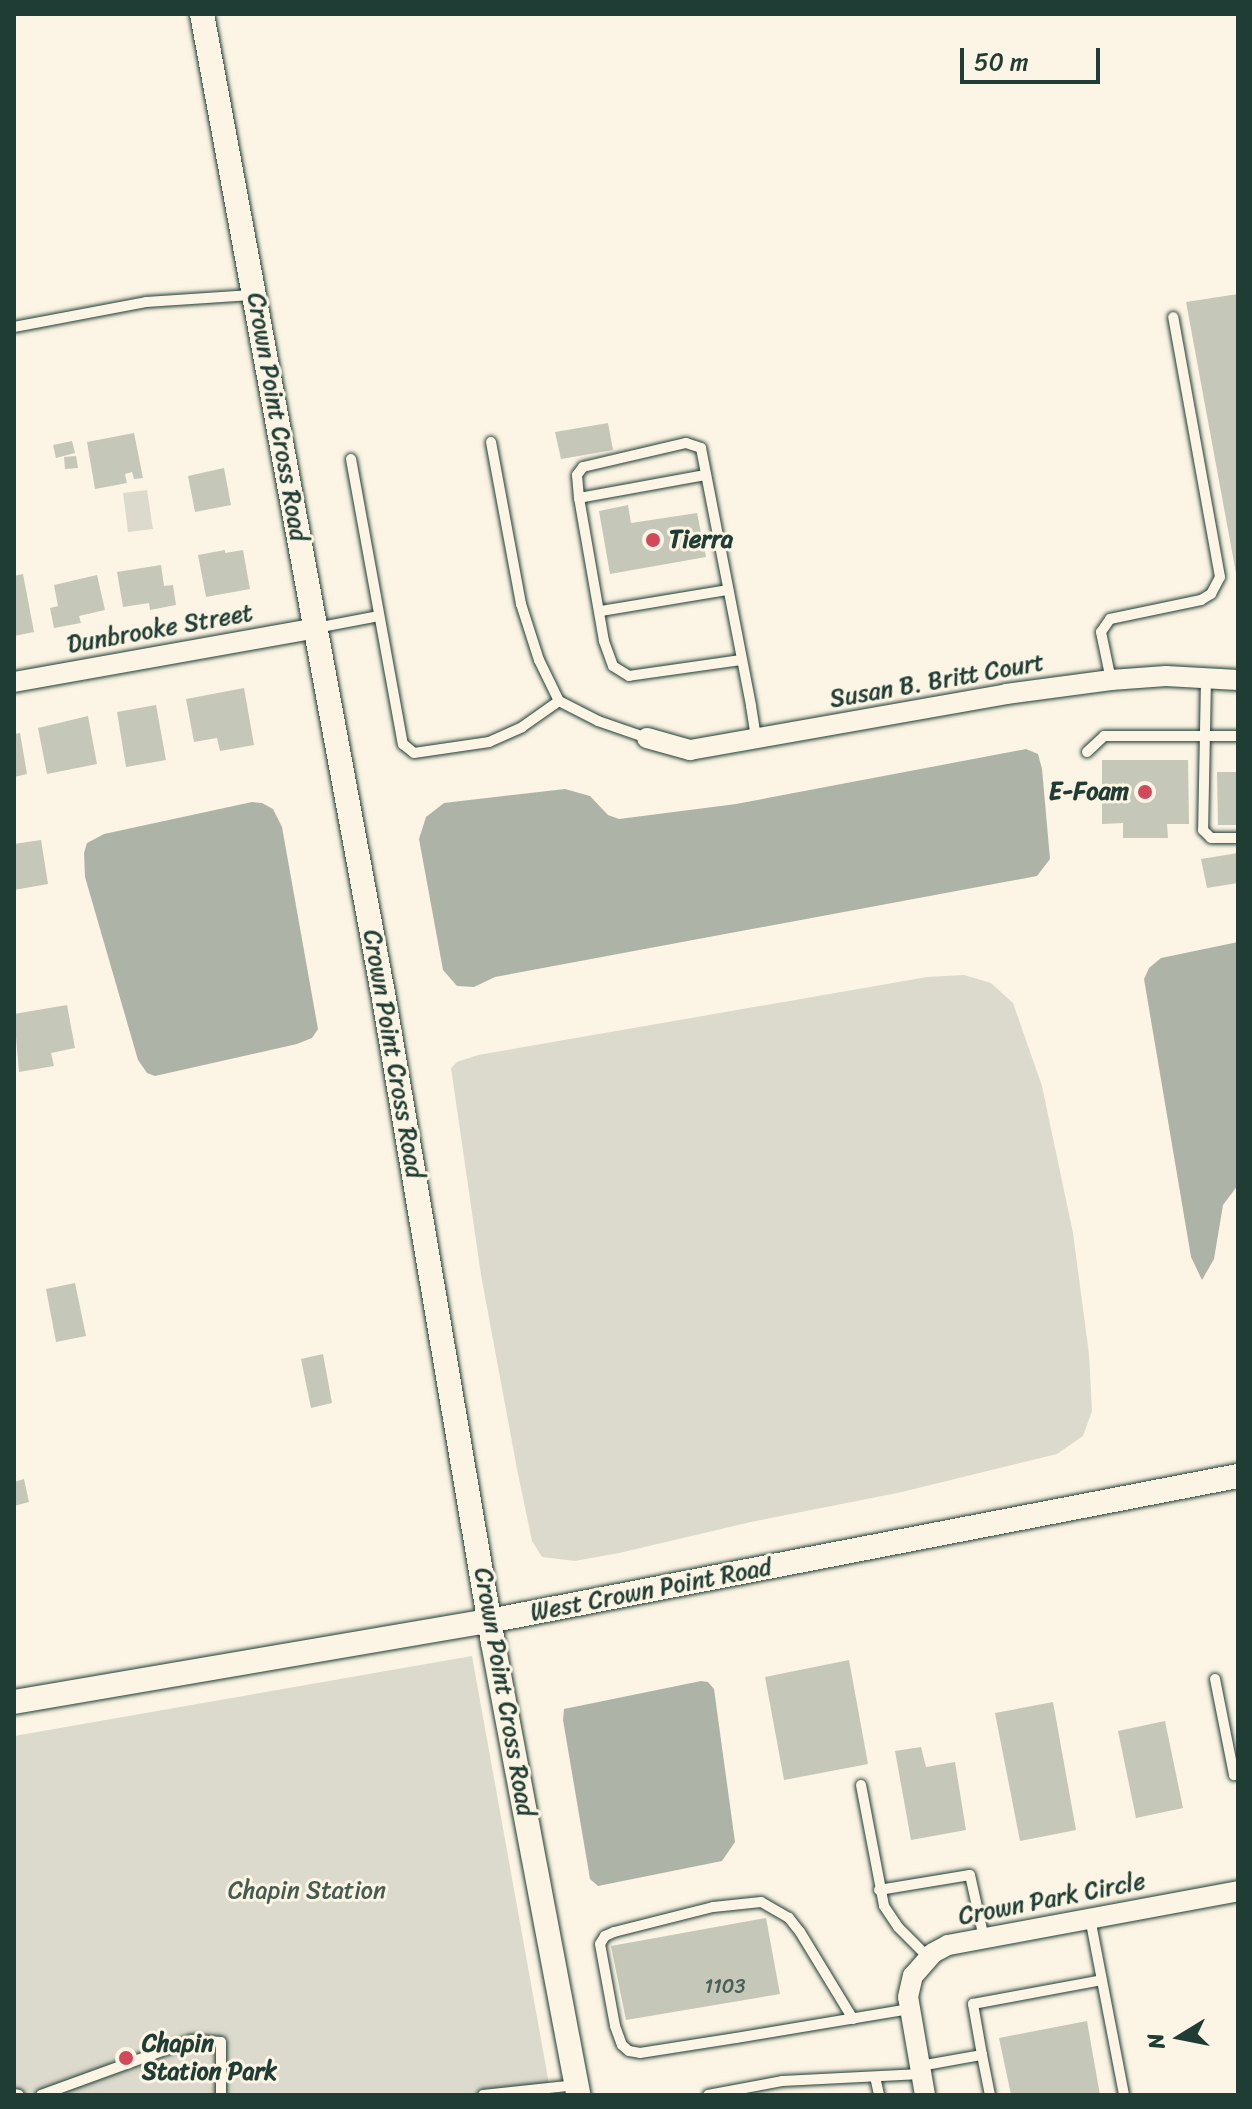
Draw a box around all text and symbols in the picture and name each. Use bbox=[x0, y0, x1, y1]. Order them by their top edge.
scale bar bbox=[964, 32, 1104, 82]
text: 50 m bbox=[974, 41, 1029, 83]
street label: Crown Point Cross Road bbox=[241, 291, 313, 543]
place label: Tierra bbox=[669, 526, 733, 554]
marker: Tierra bbox=[644, 531, 662, 549]
street label: Dunbrooke Street bbox=[65, 599, 255, 659]
street label: Susan B. Britt Court bbox=[828, 648, 1046, 714]
place label: E-Foam bbox=[1049, 778, 1129, 806]
marker: E-Foam bbox=[1136, 783, 1154, 801]
street label: Crown Point Cross Road bbox=[357, 928, 429, 1180]
street label: West Crown Point Road bbox=[528, 1552, 774, 1628]
street label: Crown Point Cross Road bbox=[468, 1566, 540, 1818]
street label: Crown Park Circle bbox=[956, 1867, 1148, 1931]
park label: Chapin Station bbox=[228, 1877, 386, 1905]
house number: 1103 bbox=[705, 1974, 745, 1998]
north arrow bbox=[1140, 1997, 1220, 2077]
place label: Chapin Station Park bbox=[142, 2030, 277, 2086]
text: N bbox=[1135, 2030, 1176, 2052]
marker: Chapin Station Park bbox=[117, 2049, 135, 2067]

